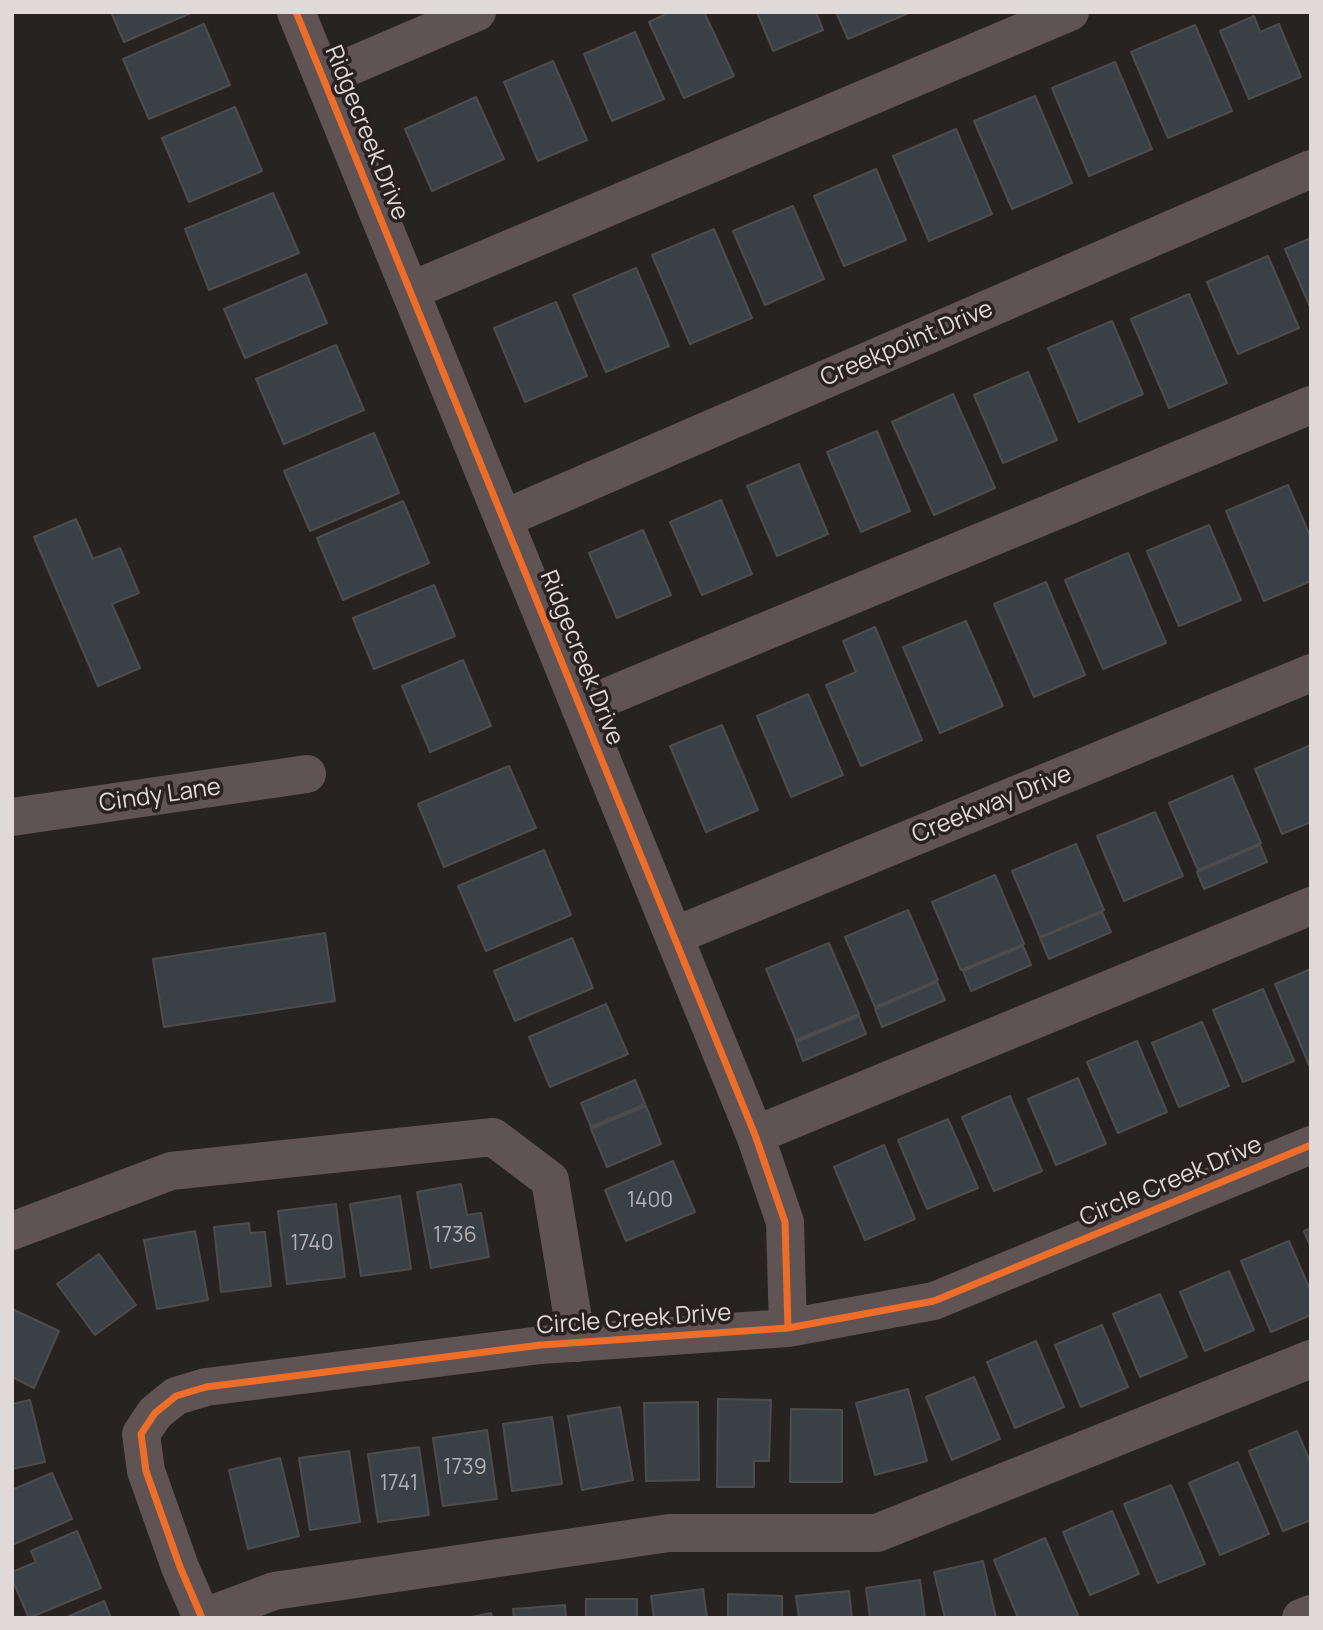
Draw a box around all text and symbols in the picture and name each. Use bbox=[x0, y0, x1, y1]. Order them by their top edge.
street label: Ridgecreek Drive bbox=[318, 41, 414, 225]
street label: Creekpoint Drive bbox=[817, 295, 997, 393]
street label: Ridgecreek Drive bbox=[533, 566, 629, 750]
street label: Creekway Drive bbox=[908, 760, 1076, 850]
street label: Cindy Lane bbox=[97, 773, 223, 819]
street label: Circle Creek Drive bbox=[1076, 1131, 1266, 1233]
house number: 1400 bbox=[627, 1188, 673, 1214]
house number: 1736 bbox=[433, 1223, 477, 1249]
house number: 1740 bbox=[290, 1231, 334, 1257]
street label: Circle Creek Drive bbox=[536, 1299, 732, 1341]
house number: 1739 bbox=[443, 1455, 487, 1481]
house number: 1741 bbox=[380, 1471, 418, 1497]

